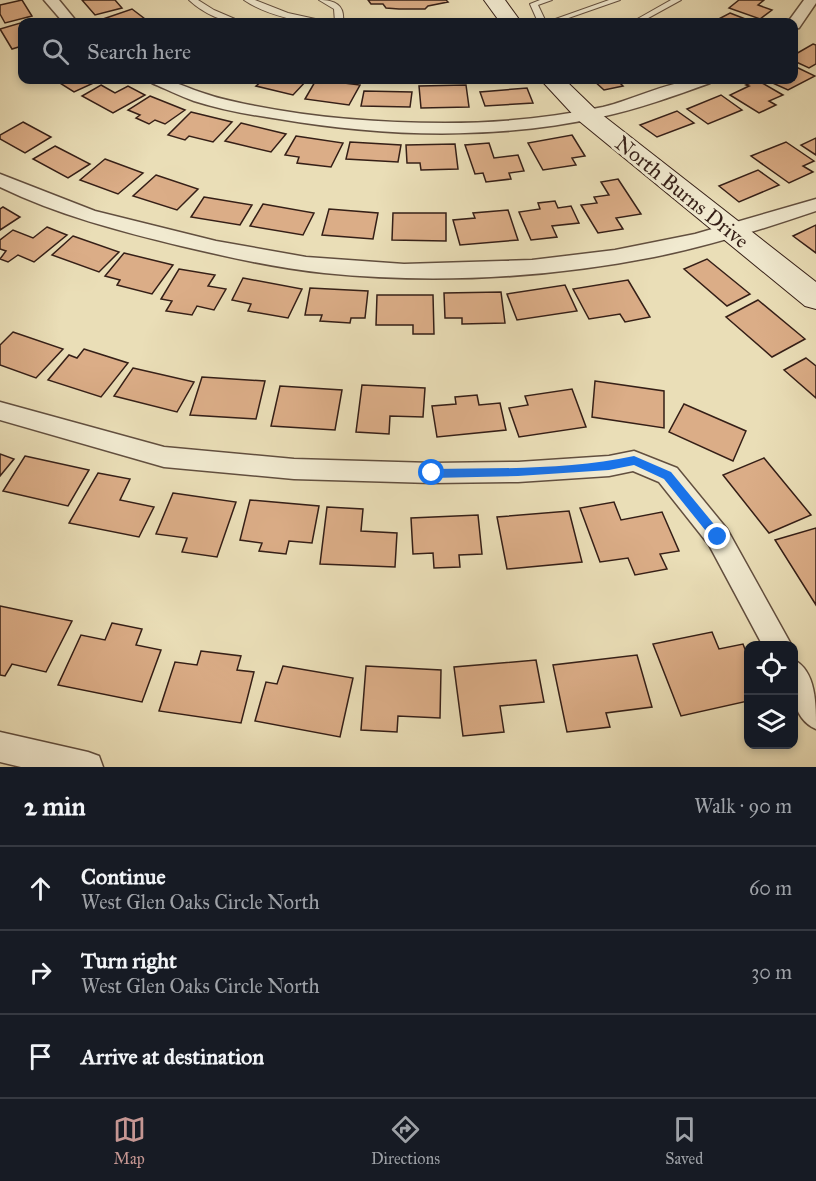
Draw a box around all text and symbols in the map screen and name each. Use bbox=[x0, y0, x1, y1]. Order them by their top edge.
search box bbox=[18, 18, 798, 84]
icon: search bbox=[39, 35, 72, 68]
text: Search here bbox=[87, 38, 191, 65]
street label: North Burns Drive bbox=[610, 130, 754, 254]
route start bbox=[418, 459, 444, 485]
route end bbox=[704, 523, 730, 549]
map controls bbox=[744, 641, 798, 749]
button: locate bbox=[744, 641, 798, 695]
button: layers bbox=[744, 695, 798, 749]
text: 2 min bbox=[24, 790, 85, 822]
text: Walk · 90 m bbox=[694, 794, 792, 818]
text: Continue bbox=[81, 863, 166, 890]
icon: ahead bbox=[24, 872, 57, 905]
text: 60 m bbox=[749, 876, 792, 900]
text: West Glen Oaks Circle North bbox=[81, 890, 320, 914]
text: Turn right bbox=[81, 947, 177, 974]
icon: right bbox=[24, 956, 57, 989]
text: 30 m bbox=[751, 960, 792, 984]
text: West Glen Oaks Circle North bbox=[81, 974, 320, 998]
icon: arrive bbox=[24, 1040, 57, 1073]
text: Arrive at destination bbox=[81, 1043, 264, 1070]
tab: Map bbox=[113, 1113, 146, 1168]
tab: Directions bbox=[371, 1113, 440, 1168]
tab: Saved bbox=[665, 1113, 703, 1168]

